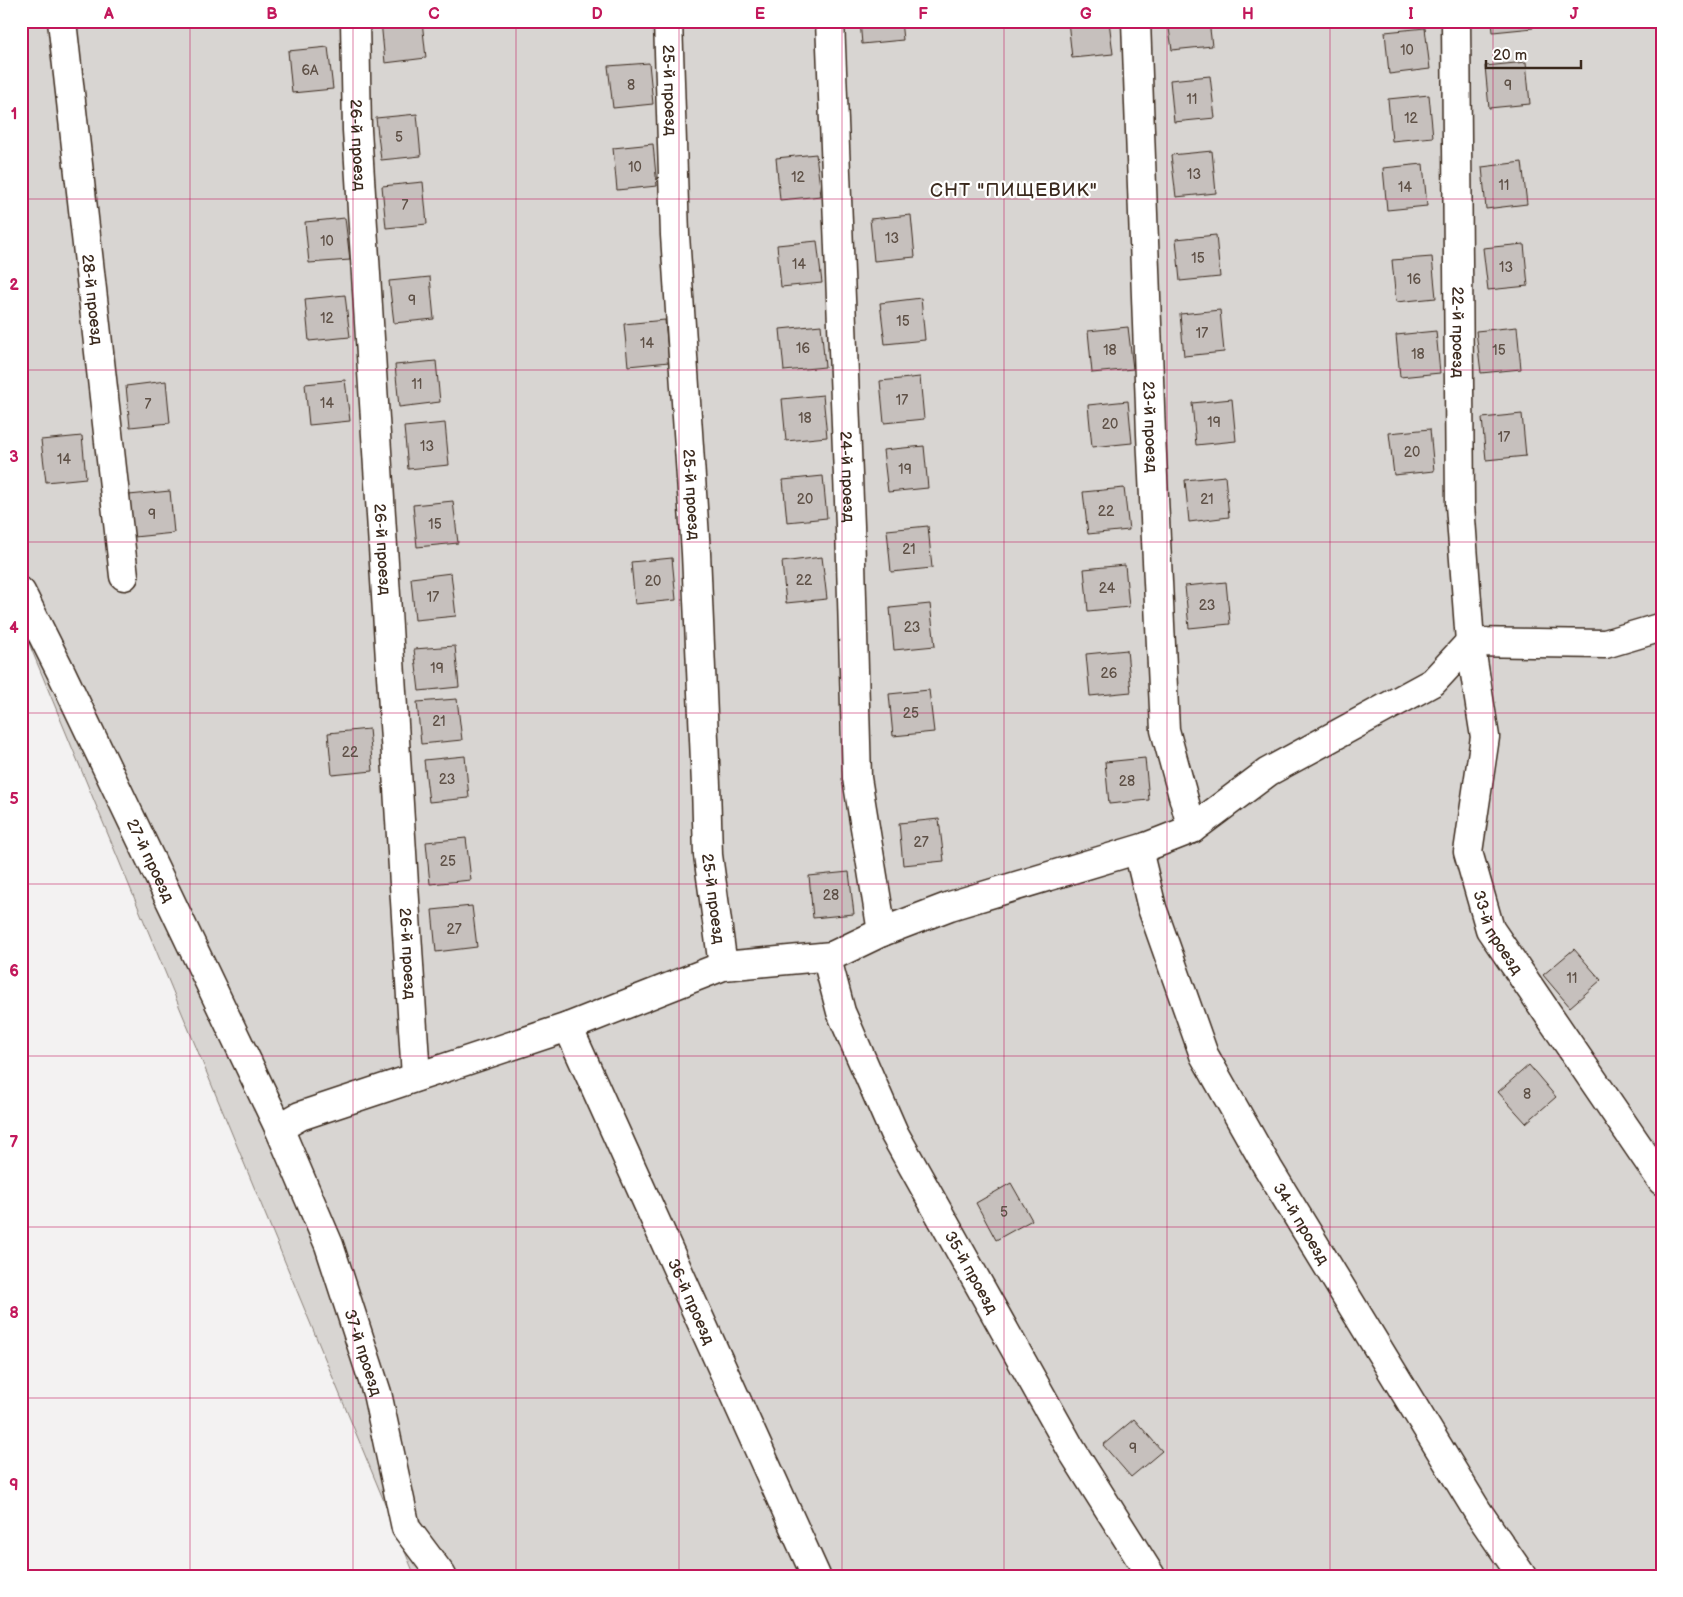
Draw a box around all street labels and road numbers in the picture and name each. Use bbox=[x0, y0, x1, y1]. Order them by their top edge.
street label: 25-й проезд bbox=[658, 44, 680, 136]
street label: 26-й проезд bbox=[345, 99, 369, 192]
street label: 28-й проезд bbox=[77, 253, 106, 346]
street label: 22-й проезд bbox=[1447, 286, 1467, 378]
street label: 23-й проезд bbox=[1138, 381, 1161, 473]
street label: 24-й проезд bbox=[835, 431, 858, 523]
street label: 25-й проезд bbox=[678, 448, 703, 541]
street label: 26-й проезд bbox=[369, 503, 394, 596]
street label: 27-й проезд bbox=[122, 816, 178, 906]
street label: 25-й проезд bbox=[697, 852, 728, 945]
street label: 33-й проезд bbox=[1468, 888, 1526, 978]
street label: 26-й проезд bbox=[394, 907, 419, 1000]
street label: 34-й проезд bbox=[1268, 1180, 1333, 1268]
street label: 35-й проезд bbox=[940, 1228, 1001, 1317]
street label: 36-й проезд bbox=[663, 1256, 718, 1348]
street label: 37-й проезд bbox=[339, 1307, 385, 1399]

